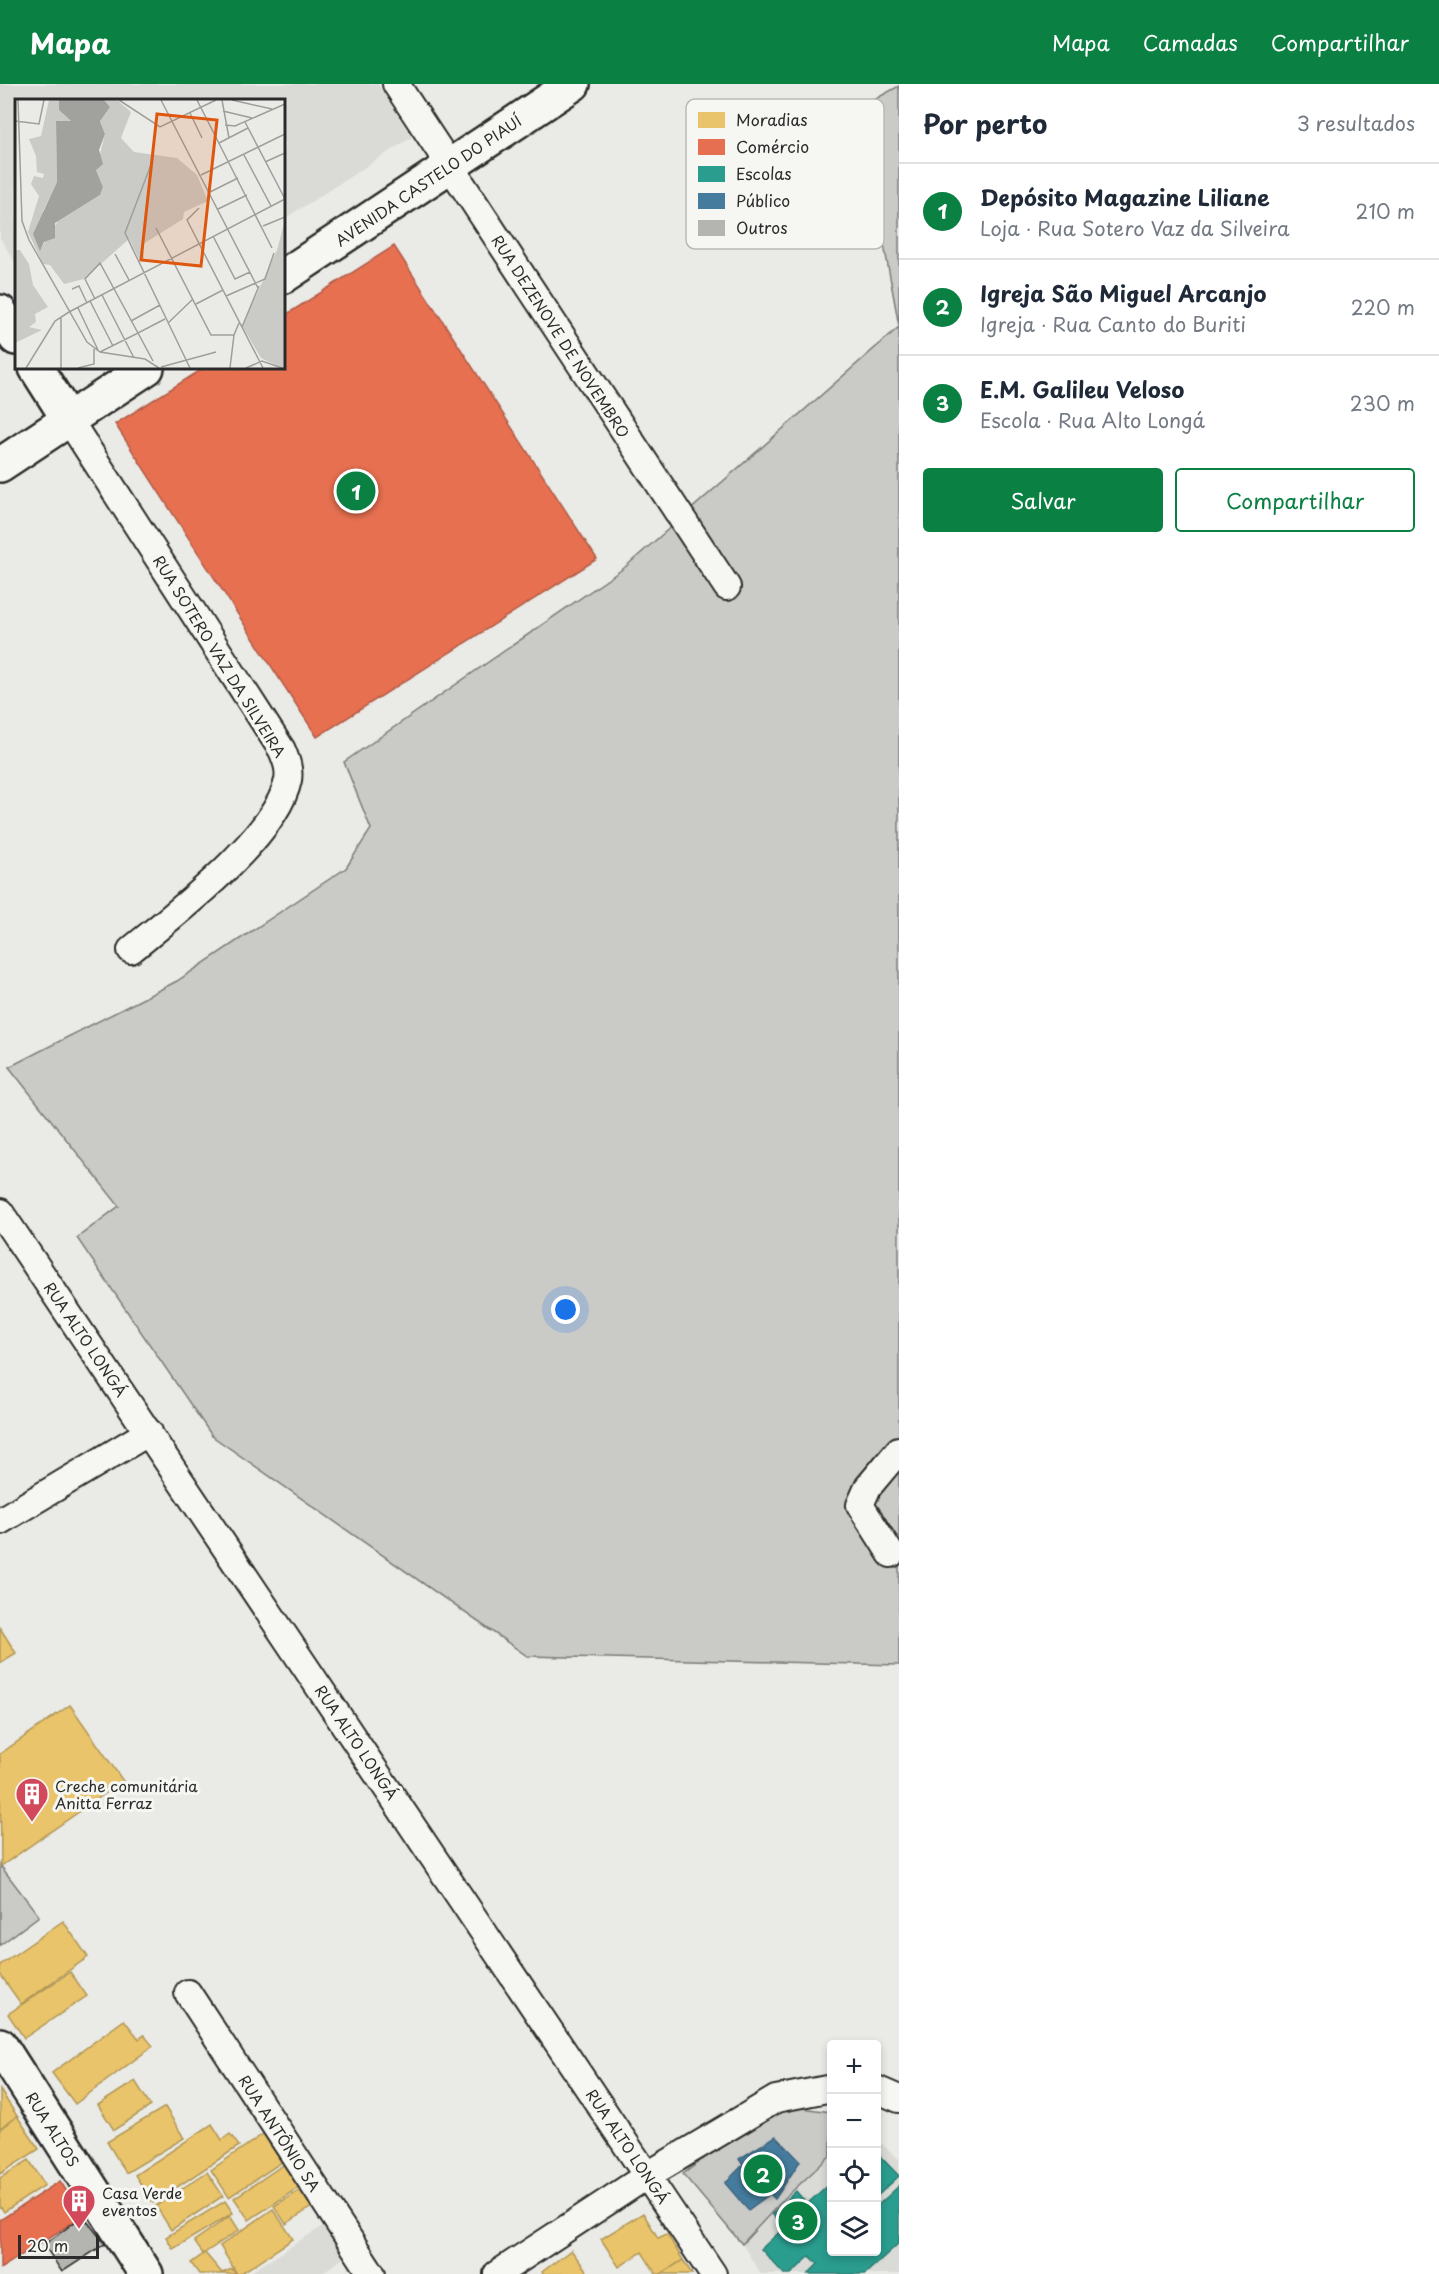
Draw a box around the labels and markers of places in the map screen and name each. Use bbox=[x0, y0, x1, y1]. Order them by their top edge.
pin: 1 bbox=[336, 468, 376, 514]
place label: Creche comunitária Anitta Ferraz bbox=[55, 1774, 198, 1814]
building icon: Creche comunitária Anitta Ferraz bbox=[14, 1776, 50, 1823]
pin: 2 bbox=[744, 2152, 783, 2196]
place label: Casa Verde eventos bbox=[102, 2181, 182, 2221]
building icon: Casa Verde eventos bbox=[61, 2183, 97, 2230]
pin: 3 bbox=[778, 2198, 818, 2244]

